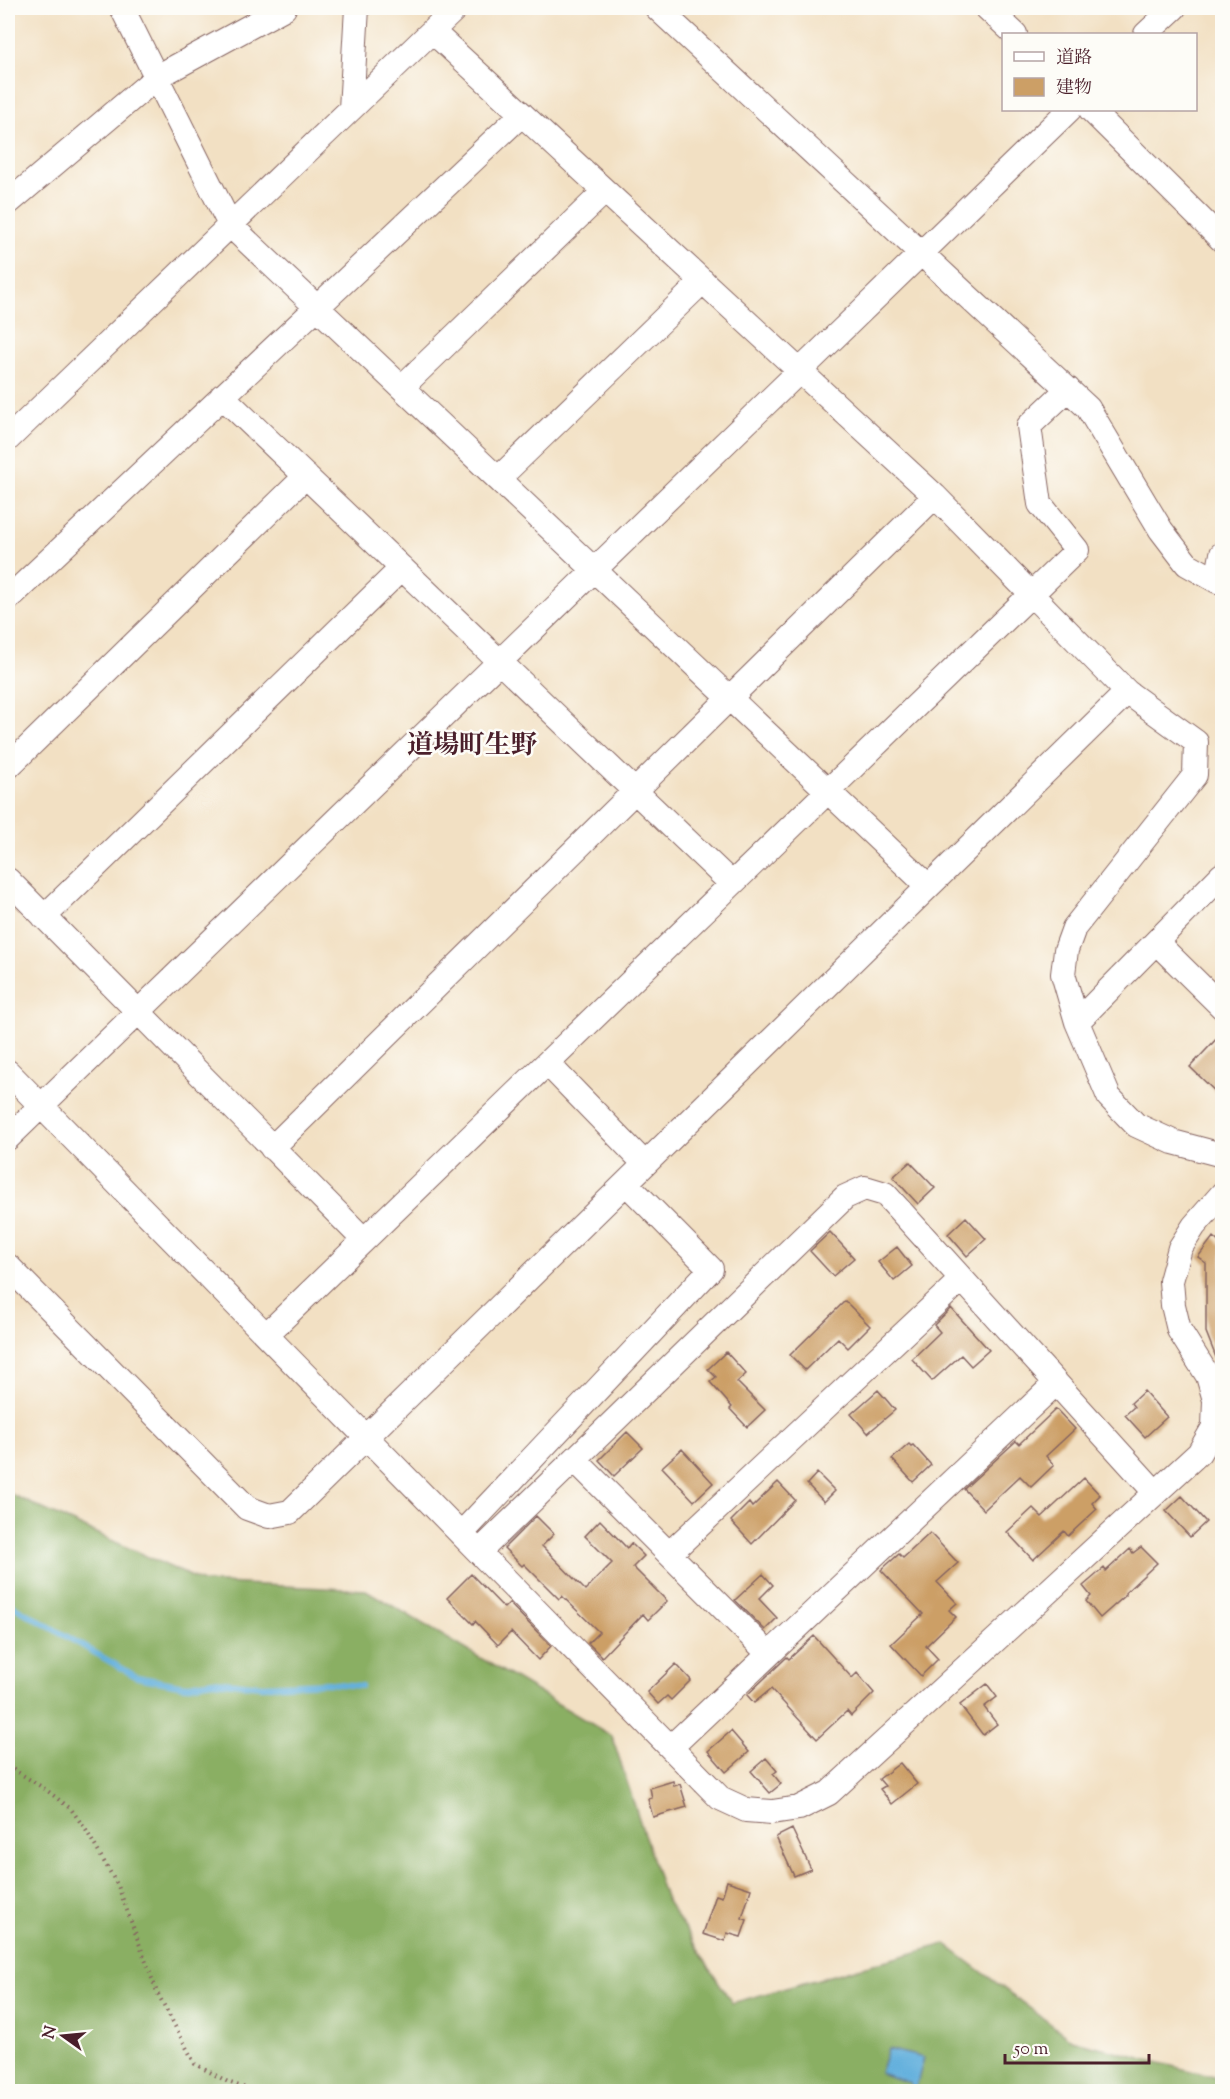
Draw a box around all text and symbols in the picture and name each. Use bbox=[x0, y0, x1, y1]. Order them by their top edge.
legend bbox=[1002, 33, 1197, 111]
text: 道路 bbox=[1056, 46, 1092, 72]
text: 建物 bbox=[1056, 76, 1092, 102]
district label: 道場町生野 bbox=[407, 728, 537, 765]
north arrow bbox=[33, 2006, 93, 2066]
text: N bbox=[38, 2023, 64, 2042]
scale bar bbox=[1005, 2027, 1149, 2065]
text: 50 m bbox=[1013, 2037, 1049, 2063]

